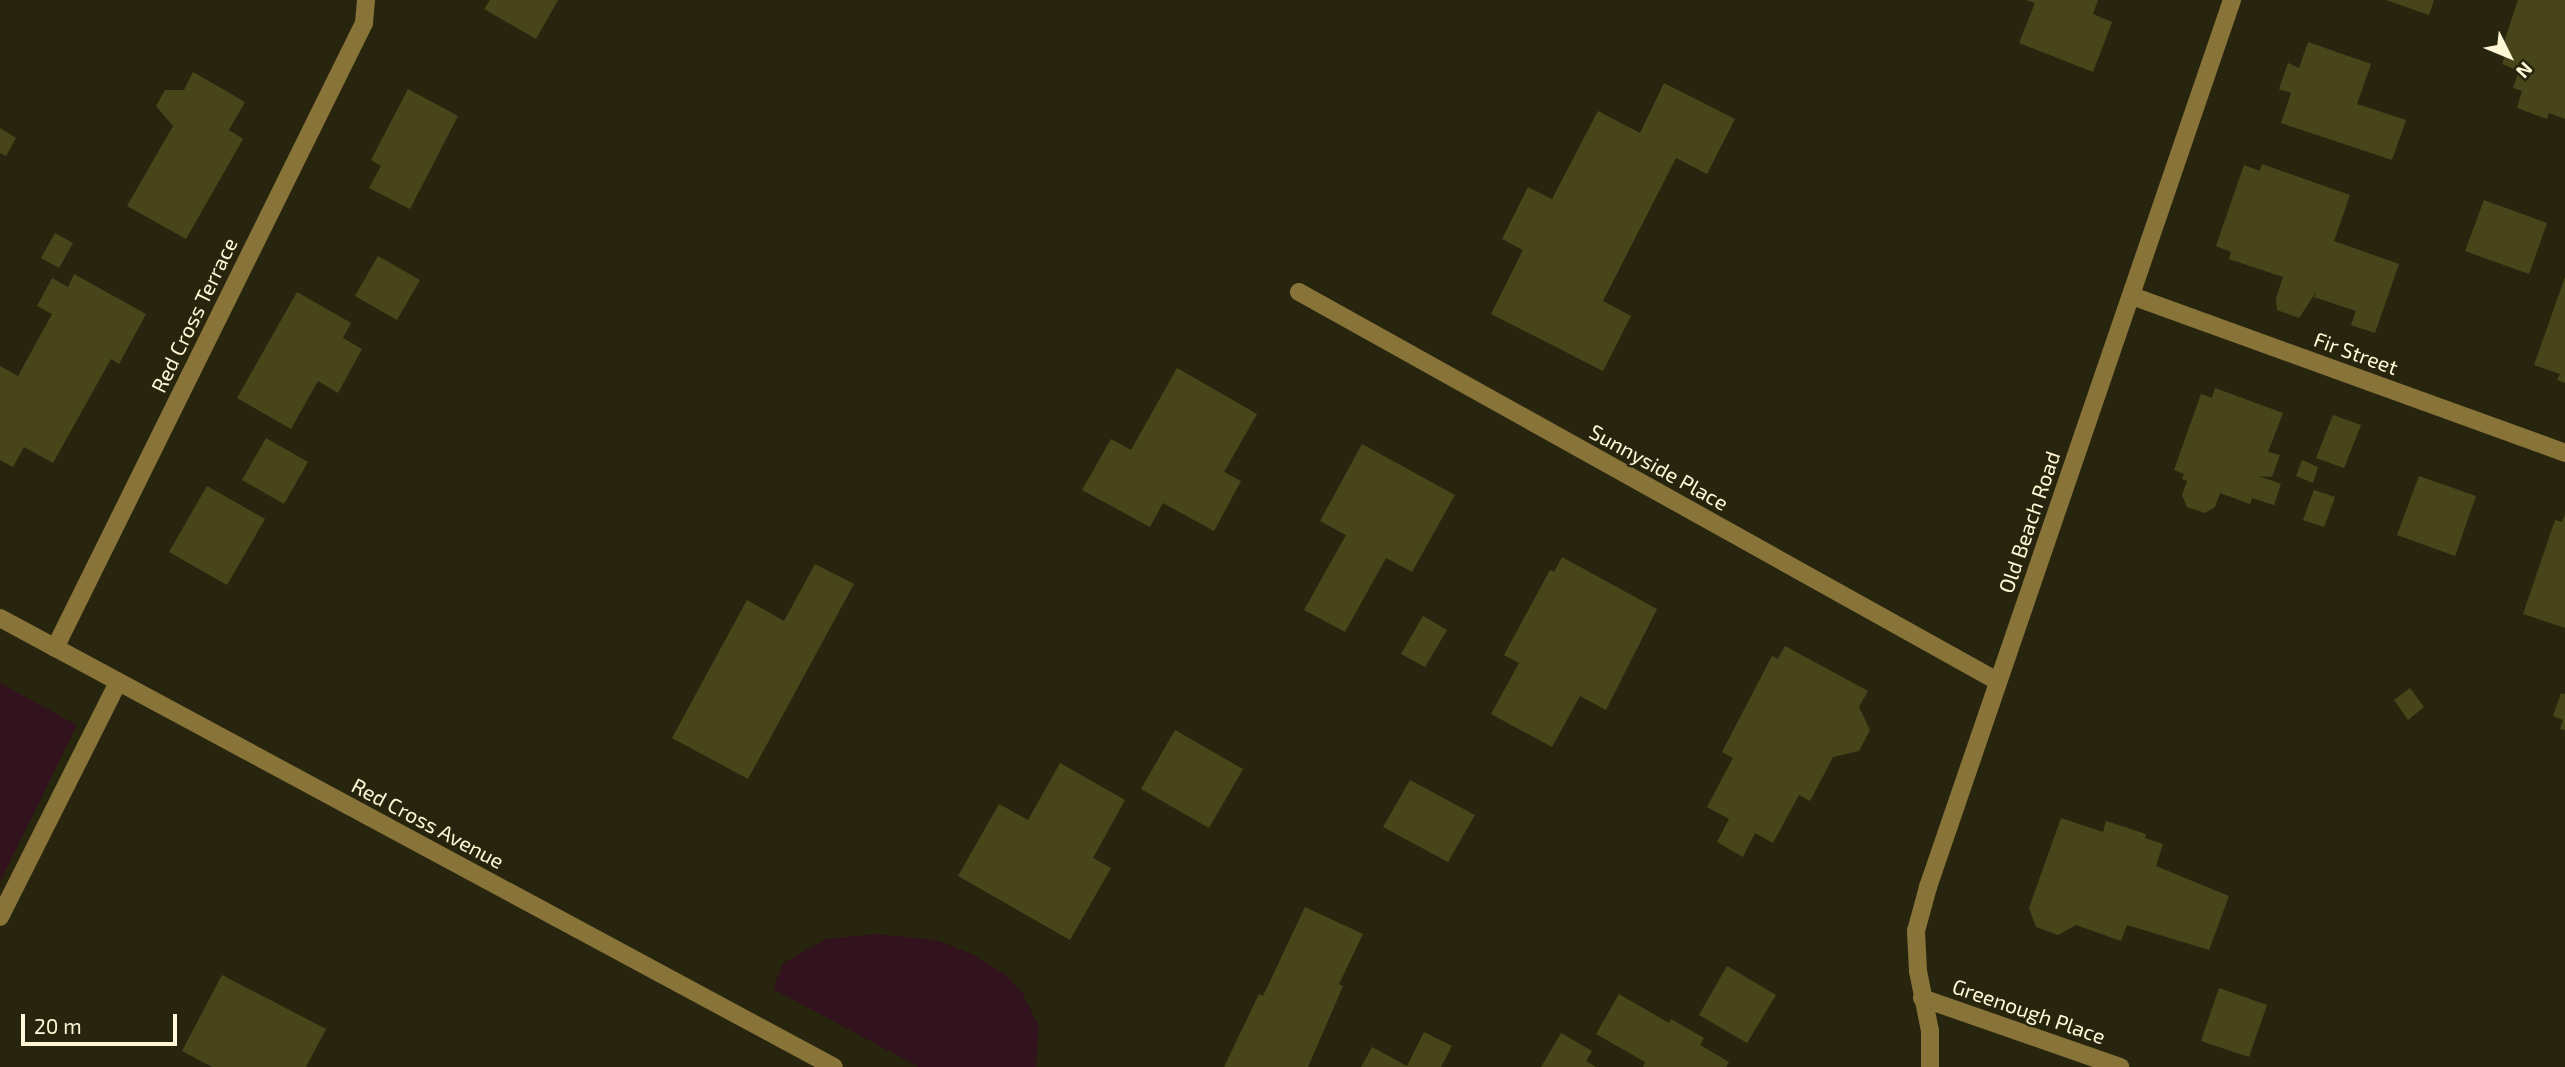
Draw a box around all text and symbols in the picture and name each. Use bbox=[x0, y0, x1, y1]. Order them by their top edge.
north arrow bbox=[2474, 21, 2544, 91]
text: N bbox=[2512, 58, 2538, 84]
street label: Red Cross Terrace bbox=[145, 233, 243, 397]
street label: Fir Street bbox=[2310, 326, 2402, 380]
street label: Sunnyside Place bbox=[1585, 418, 1733, 516]
street label: Old Beach Road bbox=[1993, 448, 2065, 596]
street label: Red Cross Avenue bbox=[347, 772, 509, 874]
street label: Greenough Place bbox=[1949, 973, 2109, 1049]
scale bar bbox=[24, 1000, 180, 1044]
text: 20 m bbox=[34, 1013, 82, 1038]

